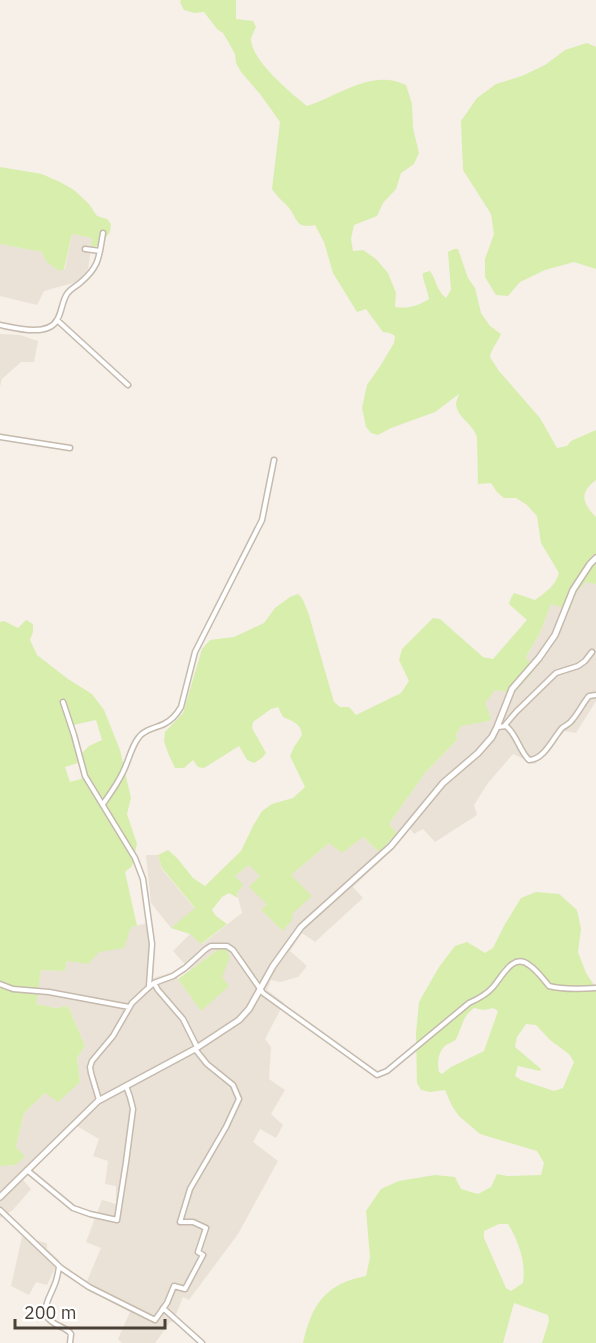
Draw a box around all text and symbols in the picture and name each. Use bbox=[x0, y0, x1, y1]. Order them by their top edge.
scale bar bbox=[15, 1292, 165, 1330]
text: 200 m bbox=[24, 1301, 76, 1324]

